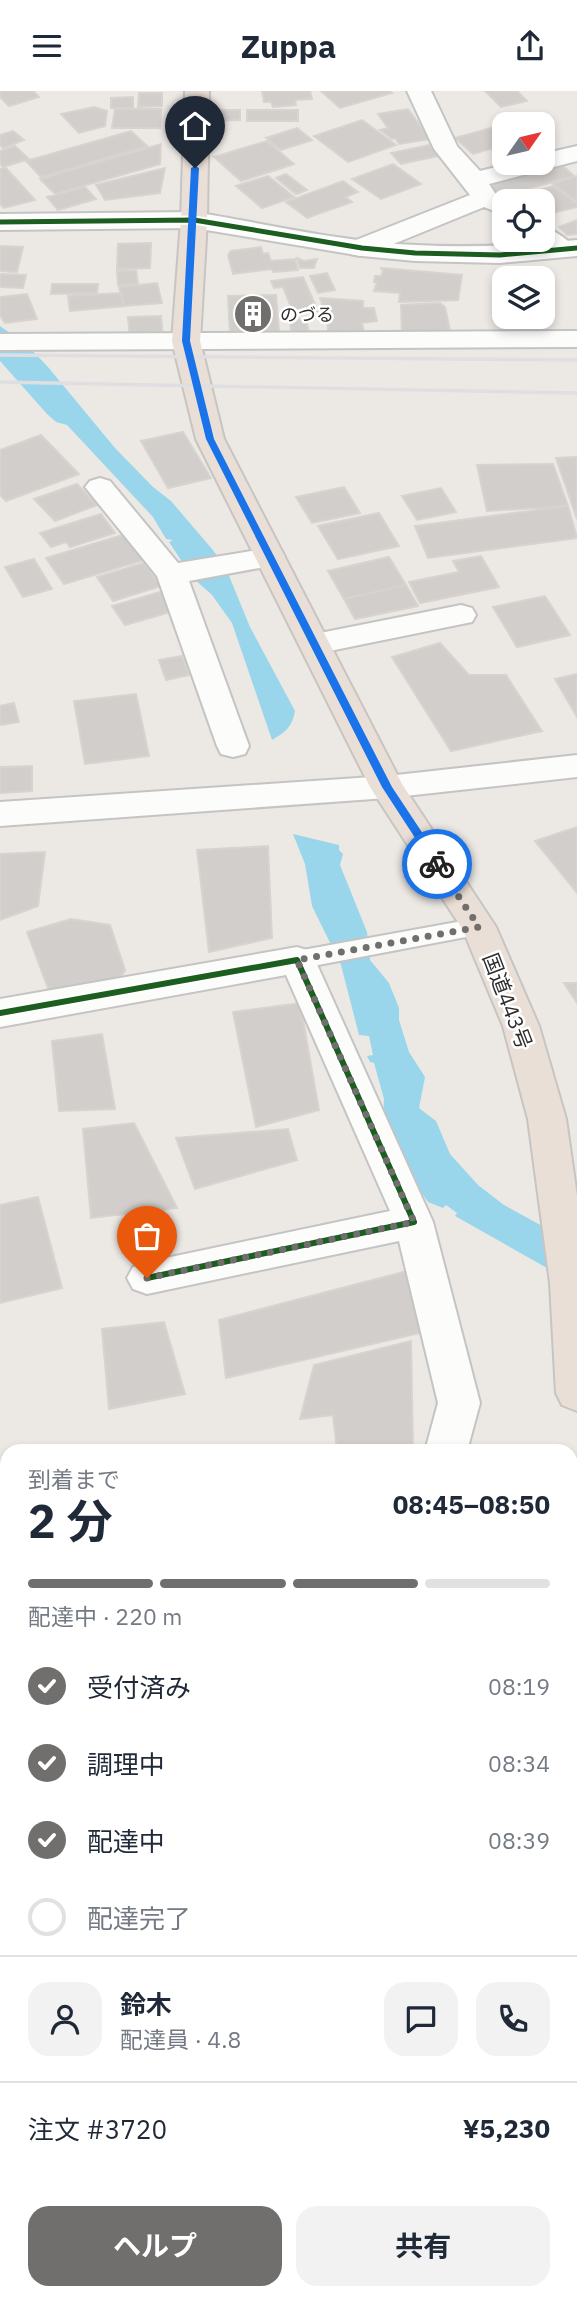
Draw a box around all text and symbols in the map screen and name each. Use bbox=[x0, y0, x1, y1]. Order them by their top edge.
text: Zuppa bbox=[241, 25, 336, 67]
icon: menu bbox=[28, 27, 66, 65]
icon: share bbox=[511, 27, 549, 65]
pin bbox=[165, 96, 225, 168]
icon: home bbox=[176, 107, 214, 145]
north arrow bbox=[492, 112, 555, 175]
map controls bbox=[492, 112, 555, 329]
button: locate bbox=[492, 189, 555, 252]
button: layers bbox=[492, 266, 555, 329]
building icon: のづる bbox=[232, 293, 274, 335]
place label: のづる bbox=[280, 303, 334, 326]
courier bbox=[402, 829, 472, 899]
icon: bike bbox=[418, 845, 456, 883]
street label: 国道443号 bbox=[477, 949, 539, 1053]
pin bbox=[117, 1206, 177, 1278]
icon: bag bbox=[128, 1217, 166, 1255]
text: 到着まで bbox=[28, 1464, 120, 1494]
text: 08:45–08:50 bbox=[393, 1487, 550, 1521]
text: 2 分 bbox=[28, 1491, 112, 1551]
text: 配達中 · 220 m bbox=[28, 1601, 182, 1631]
icon: check bbox=[28, 1667, 66, 1705]
text: 受付済み bbox=[87, 1670, 191, 1704]
text: 08:19 bbox=[488, 1671, 550, 1701]
icon: check bbox=[28, 1744, 66, 1782]
text: 調理中 bbox=[87, 1747, 165, 1781]
text: 08:34 bbox=[488, 1748, 550, 1778]
icon: check bbox=[28, 1821, 66, 1859]
text: 配達中 bbox=[87, 1824, 165, 1858]
text: 08:39 bbox=[488, 1825, 550, 1855]
text: 配達完了 bbox=[87, 1901, 191, 1935]
button: person bbox=[28, 1982, 102, 2056]
button: chat bbox=[384, 1982, 458, 2056]
button: phone bbox=[476, 1982, 550, 2056]
text: 鈴木 bbox=[120, 1987, 172, 2021]
text: 配達員 · 4.8 bbox=[120, 2024, 241, 2054]
text: ¥5,230 bbox=[463, 2111, 550, 2145]
text: 注文 #3720 bbox=[28, 2112, 167, 2146]
button: ヘルプ bbox=[28, 2206, 282, 2286]
button: 共有 bbox=[296, 2206, 550, 2286]

